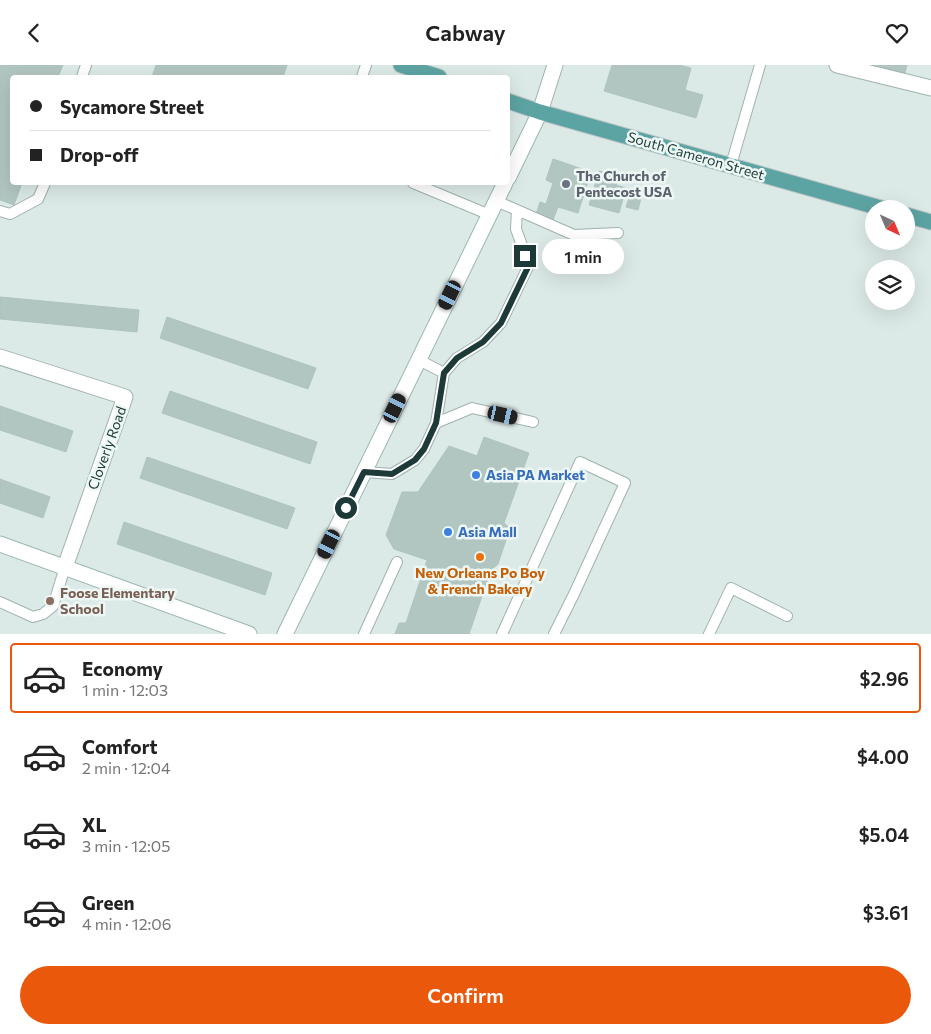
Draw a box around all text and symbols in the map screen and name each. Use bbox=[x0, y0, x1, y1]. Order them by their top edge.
icon: back bbox=[20, 19, 48, 47]
text: Cabway bbox=[425, 19, 506, 46]
icon: heart bbox=[883, 19, 911, 47]
text: Sycamore Street bbox=[60, 95, 204, 118]
street label: South Cameron Street bbox=[626, 128, 767, 183]
text: Drop-off bbox=[60, 143, 139, 166]
place label: The Church of Pentecost USA bbox=[576, 167, 672, 200]
marker: The Church of Pentecost USA bbox=[560, 178, 572, 190]
north arrow bbox=[865, 200, 915, 250]
map controls bbox=[865, 200, 915, 310]
callout: 1 min bbox=[542, 239, 625, 273]
route end bbox=[514, 245, 536, 267]
text: 1 min bbox=[564, 247, 602, 266]
button: layers bbox=[865, 260, 915, 310]
car bbox=[436, 278, 463, 312]
car bbox=[381, 391, 408, 425]
street label: Cloverly Road bbox=[84, 404, 129, 492]
car bbox=[486, 404, 519, 426]
place label: Asia PA Market bbox=[486, 466, 585, 483]
marker: Asia PA Market bbox=[470, 469, 482, 481]
route start bbox=[335, 497, 357, 519]
place label: Asia Mall bbox=[458, 523, 517, 540]
marker: Asia Mall bbox=[442, 526, 454, 538]
car bbox=[315, 527, 342, 561]
marker: New Orleans Po Boy & French Bakery bbox=[474, 551, 486, 563]
place label: New Orleans Po Boy & French Bakery bbox=[415, 564, 545, 597]
place label: Foose Elementary School bbox=[60, 584, 175, 617]
marker: Foose Elementary School bbox=[44, 595, 56, 607]
icon: car bbox=[22, 656, 67, 701]
text: Economy bbox=[82, 657, 163, 680]
text: $2.96 bbox=[860, 667, 909, 690]
text: 1 min · 12:03 bbox=[82, 680, 168, 699]
icon: car bbox=[22, 734, 67, 779]
text: Comfort bbox=[82, 735, 158, 758]
text: $4.00 bbox=[857, 745, 909, 768]
text: 2 min · 12:04 bbox=[82, 758, 171, 777]
icon: car bbox=[22, 812, 67, 857]
text: XL bbox=[82, 813, 107, 836]
text: $5.04 bbox=[859, 823, 909, 846]
text: 3 min · 12:05 bbox=[82, 836, 170, 855]
icon: car bbox=[22, 890, 67, 935]
text: Green bbox=[82, 891, 134, 914]
text: $3.61 bbox=[863, 901, 909, 924]
text: 4 min · 12:06 bbox=[82, 914, 171, 933]
button: Confirm bbox=[20, 966, 911, 1024]

